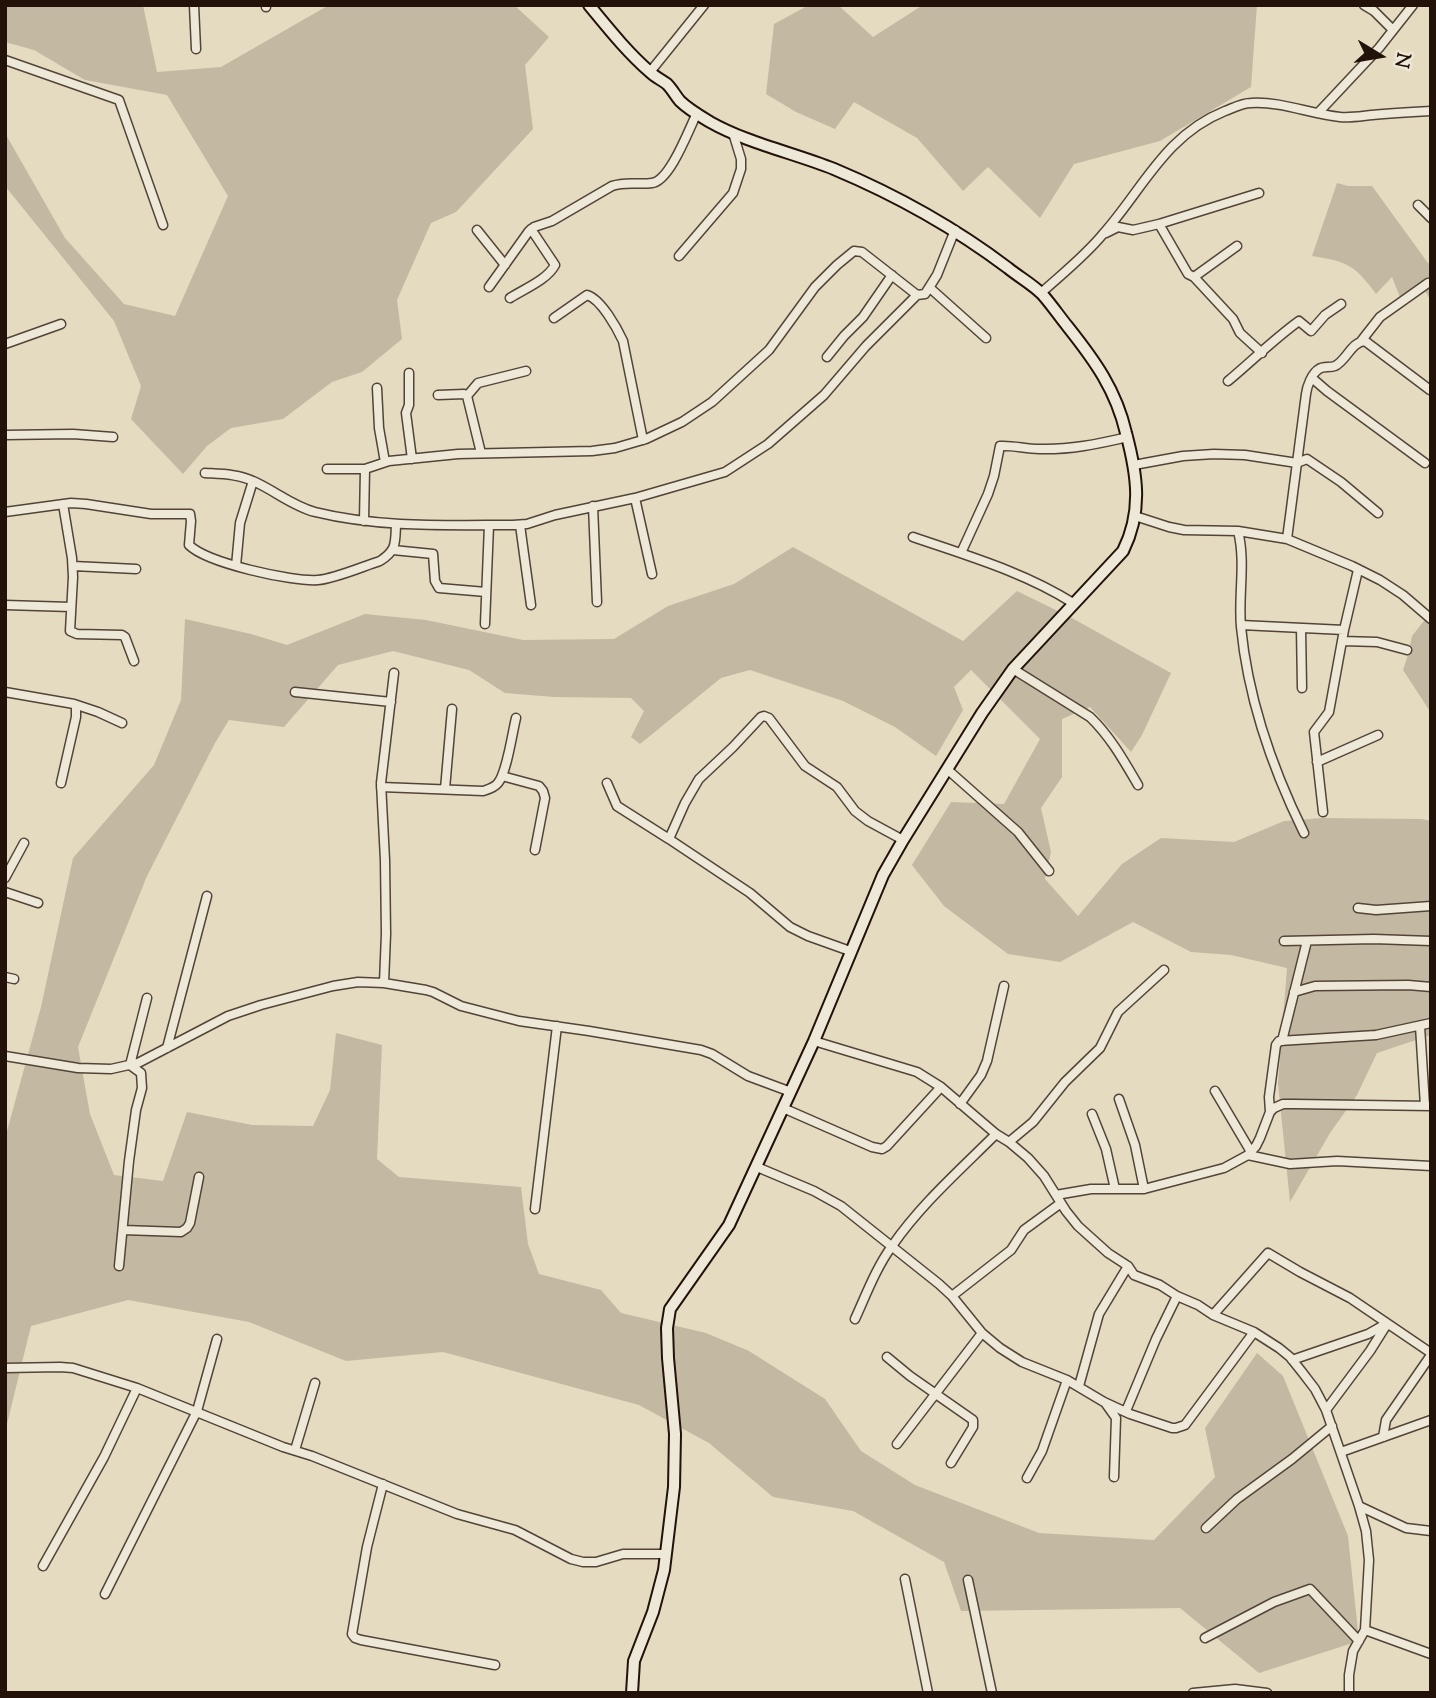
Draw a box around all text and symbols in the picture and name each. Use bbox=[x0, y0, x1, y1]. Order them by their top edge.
north arrow bbox=[1345, 21, 1415, 91]
text: N bbox=[1386, 50, 1416, 70]

